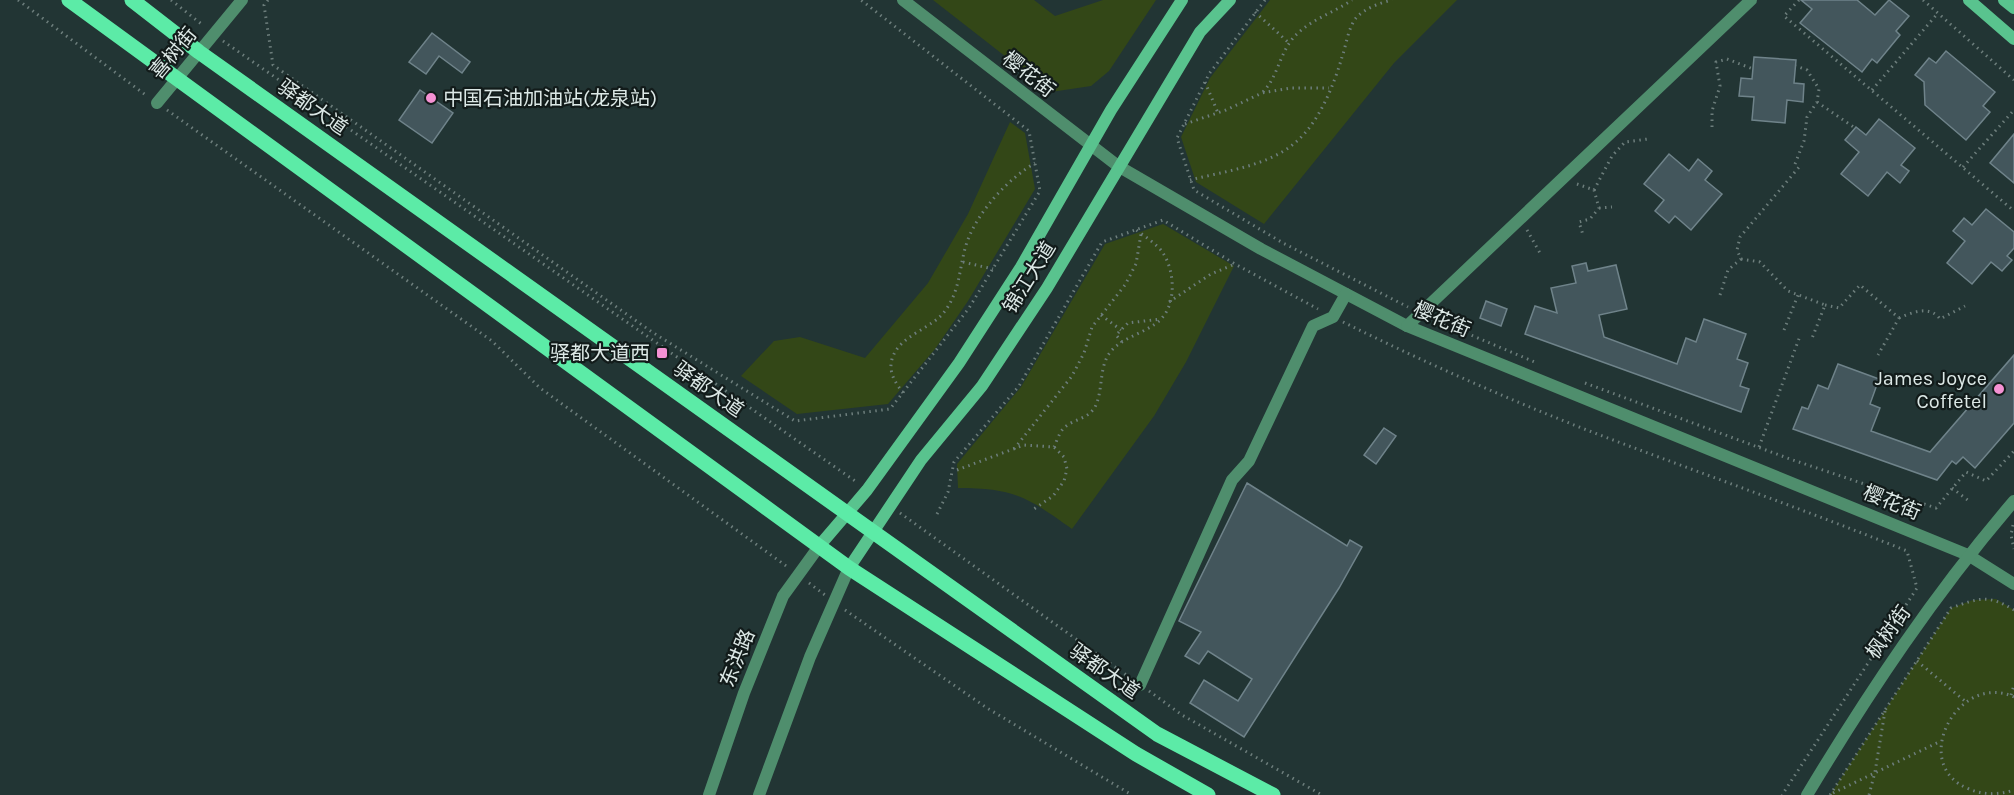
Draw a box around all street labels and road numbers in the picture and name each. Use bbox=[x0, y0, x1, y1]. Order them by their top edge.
street label: 喜树街 bbox=[145, 23, 201, 84]
street label: 樱花街 bbox=[998, 47, 1059, 102]
street label: 驿都大道 bbox=[273, 75, 352, 140]
street label: 锦江大道 bbox=[998, 237, 1060, 317]
street label: 樱花街 bbox=[1410, 297, 1474, 342]
street label: 驿都大道 bbox=[669, 357, 748, 422]
street label: 樱花街 bbox=[1860, 481, 1924, 524]
street label: 枫树街 bbox=[1861, 601, 1915, 663]
street label: 东洪路 bbox=[716, 626, 759, 690]
street label: 驿都大道 bbox=[1065, 639, 1144, 704]

